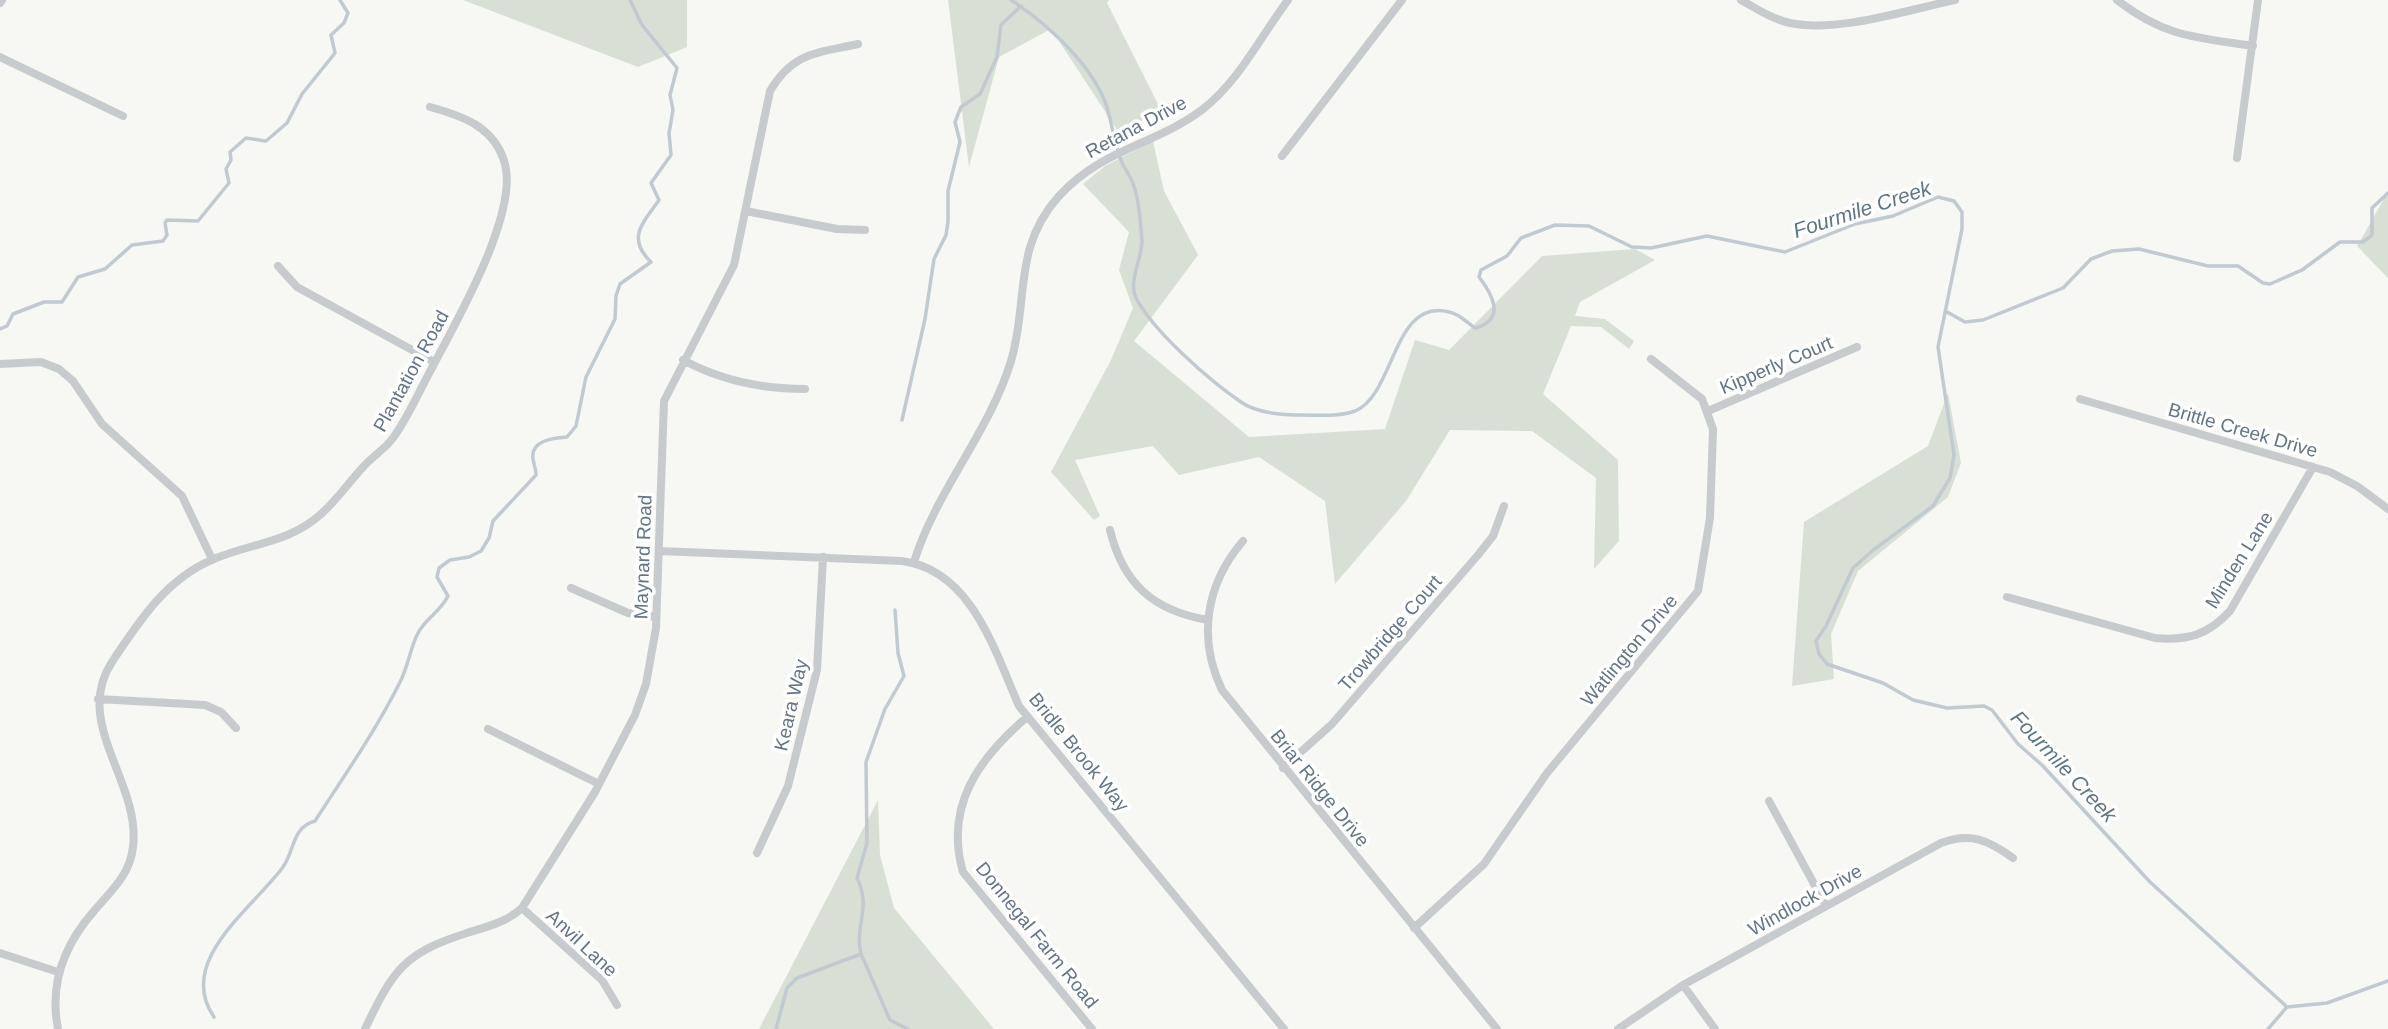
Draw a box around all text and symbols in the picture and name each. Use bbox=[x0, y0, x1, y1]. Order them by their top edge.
street label: Retana Drive bbox=[1082, 92, 1190, 162]
water label: Fourmile Creek bbox=[1790, 175, 1935, 242]
street label: Plantation Road bbox=[369, 307, 453, 435]
street label: Kipperly Court bbox=[1716, 332, 1836, 398]
street label: Brittle Creek Drive bbox=[2166, 399, 2320, 461]
street label: Maynard Road bbox=[630, 494, 656, 620]
street label: Minden Lane bbox=[2201, 508, 2277, 612]
street label: Trowbridge Court bbox=[1334, 570, 1446, 695]
street label: Watlington Drive bbox=[1576, 590, 1682, 710]
street label: Keara Way bbox=[770, 657, 812, 753]
street label: Bridle Brook Way bbox=[1025, 689, 1133, 816]
water label: Fourmile Creek bbox=[2007, 706, 2122, 827]
street label: Briar Ridge Drive bbox=[1266, 725, 1374, 851]
street label: Donnegal Farm Road bbox=[972, 858, 1102, 1012]
street label: Windlock Drive bbox=[1745, 860, 1865, 940]
street label: Anvil Lane bbox=[542, 905, 622, 981]

